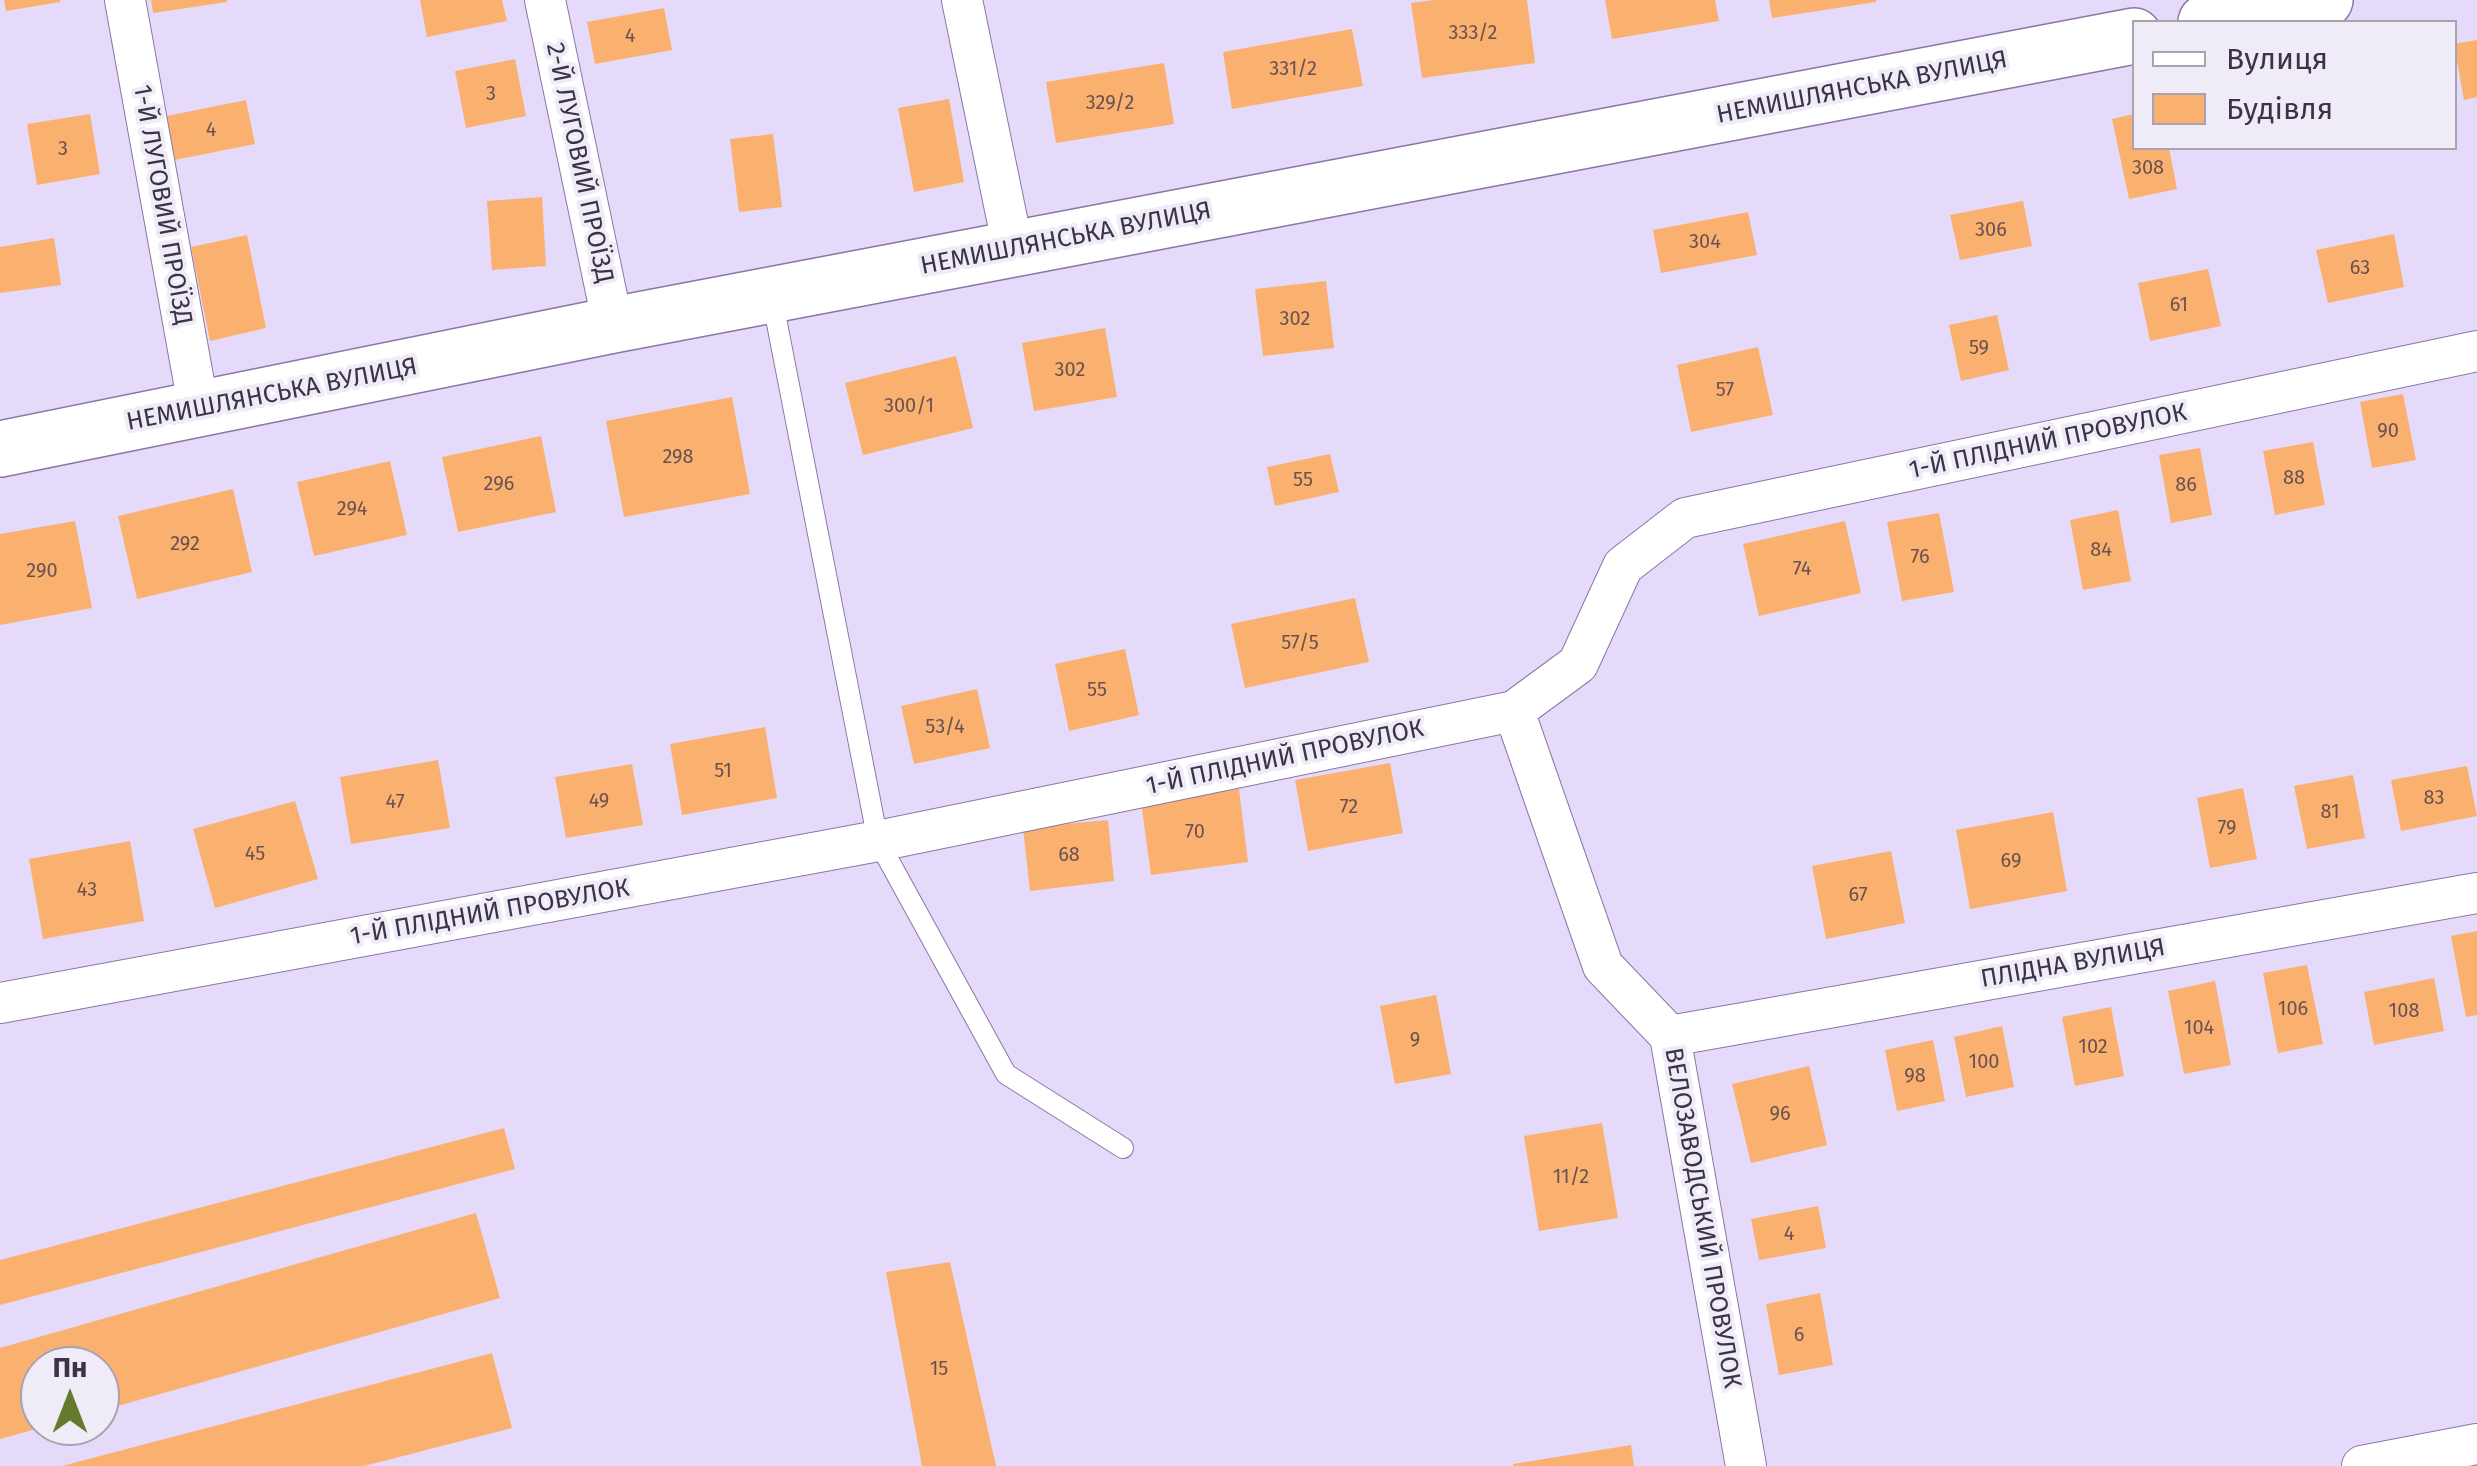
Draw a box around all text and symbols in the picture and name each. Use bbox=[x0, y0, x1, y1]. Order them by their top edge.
legend bbox=[2132, 20, 2457, 150]
house number: 333/2 bbox=[1448, 21, 1498, 45]
house number: 4 bbox=[625, 24, 635, 48]
street label: 2-Й ЛУГОВИЙ ПРОЇЗД bbox=[539, 40, 619, 286]
text: Вулиця bbox=[2226, 41, 2328, 77]
street label: НЕМИШЛЯНСЬКА ВУЛИЦЯ bbox=[1714, 45, 2010, 131]
house number: 331/2 bbox=[1269, 57, 1317, 81]
house number: 3 bbox=[486, 82, 496, 106]
street label: 1-Й ЛУГОВИЙ ПРОЇЗД bbox=[126, 83, 198, 327]
house number: 329/2 bbox=[1086, 91, 1134, 115]
text: Будівля bbox=[2226, 91, 2333, 127]
house number: 4 bbox=[206, 118, 216, 142]
house number: 3 bbox=[58, 137, 68, 161]
house number: 308 bbox=[2132, 156, 2164, 180]
street label: НЕМИШЛЯНСЬКА ВУЛИЦЯ bbox=[918, 196, 1214, 282]
house number: 306 bbox=[1975, 218, 2007, 242]
house number: 304 bbox=[1689, 230, 1721, 254]
house number: 63 bbox=[2350, 256, 2370, 280]
house number: 61 bbox=[2170, 293, 2188, 317]
house number: 302 bbox=[1280, 307, 1310, 331]
house number: 59 bbox=[1969, 336, 1989, 360]
street label: НЕМИШЛЯНСЬКА ВУЛИЦЯ bbox=[124, 352, 420, 438]
house number: 302 bbox=[1055, 358, 1085, 382]
house number: 57 bbox=[1716, 378, 1734, 402]
house number: 300/1 bbox=[884, 394, 934, 418]
street label: 1-Й ПЛІДНИЙ ПРОВУЛОК bbox=[1906, 398, 2190, 486]
house number: 90 bbox=[2377, 419, 2399, 443]
house number: 298 bbox=[662, 445, 694, 469]
house number: 88 bbox=[2283, 466, 2305, 490]
house number: 55 bbox=[1293, 468, 1313, 492]
house number: 296 bbox=[484, 472, 514, 496]
house number: 86 bbox=[2175, 473, 2197, 497]
house number: 294 bbox=[337, 497, 367, 521]
house number: 292 bbox=[170, 532, 200, 556]
house number: 84 bbox=[2090, 538, 2112, 562]
house number: 76 bbox=[1910, 545, 1930, 569]
house number: 74 bbox=[1793, 557, 1811, 581]
house number: 290 bbox=[26, 559, 58, 583]
house number: 57/5 bbox=[1281, 631, 1319, 655]
house number: 55 bbox=[1087, 678, 1107, 702]
street label: 1-Й ПЛІДНИЙ ПРОВУЛОК bbox=[1143, 714, 1427, 802]
house number: 53/4 bbox=[925, 715, 965, 739]
house number: 51 bbox=[714, 759, 732, 783]
house number: 83 bbox=[2424, 786, 2444, 810]
house number: 49 bbox=[589, 789, 609, 813]
house number: 47 bbox=[385, 790, 405, 814]
house number: 72 bbox=[1340, 795, 1358, 819]
house number: 81 bbox=[2320, 800, 2340, 824]
house number: 79 bbox=[2217, 816, 2237, 840]
house number: 70 bbox=[1185, 820, 1205, 844]
house number: 45 bbox=[245, 842, 265, 866]
house number: 68 bbox=[1058, 843, 1080, 867]
house number: 69 bbox=[2001, 849, 2021, 873]
street label: 1-Й ПЛІДНИЙ ПРОВУЛОК bbox=[348, 874, 632, 952]
house number: 43 bbox=[77, 878, 97, 902]
house number: 67 bbox=[1848, 883, 1868, 907]
street label: ПЛІДНА ВУЛИЦЯ bbox=[1978, 933, 2168, 995]
house number: 106 bbox=[2278, 997, 2308, 1021]
house number: 108 bbox=[2389, 999, 2419, 1023]
house number: 104 bbox=[2184, 1016, 2214, 1040]
house number: 9 bbox=[1410, 1028, 1420, 1052]
house number: 102 bbox=[2078, 1035, 2108, 1059]
street label: ВЕЛОЗАВОДСЬКИЙ ПРОВУЛОК bbox=[1657, 1045, 1747, 1391]
house number: 100 bbox=[1969, 1050, 1999, 1074]
house number: 98 bbox=[1904, 1064, 1926, 1088]
house number: 96 bbox=[1769, 1102, 1791, 1126]
house number: 11/2 bbox=[1553, 1165, 1589, 1189]
house number: 4 bbox=[1784, 1222, 1794, 1246]
house number: 6 bbox=[1794, 1323, 1804, 1347]
north arrow bbox=[20, 1346, 120, 1446]
text: Пн bbox=[52, 1351, 88, 1384]
house number: 15 bbox=[930, 1357, 948, 1381]

